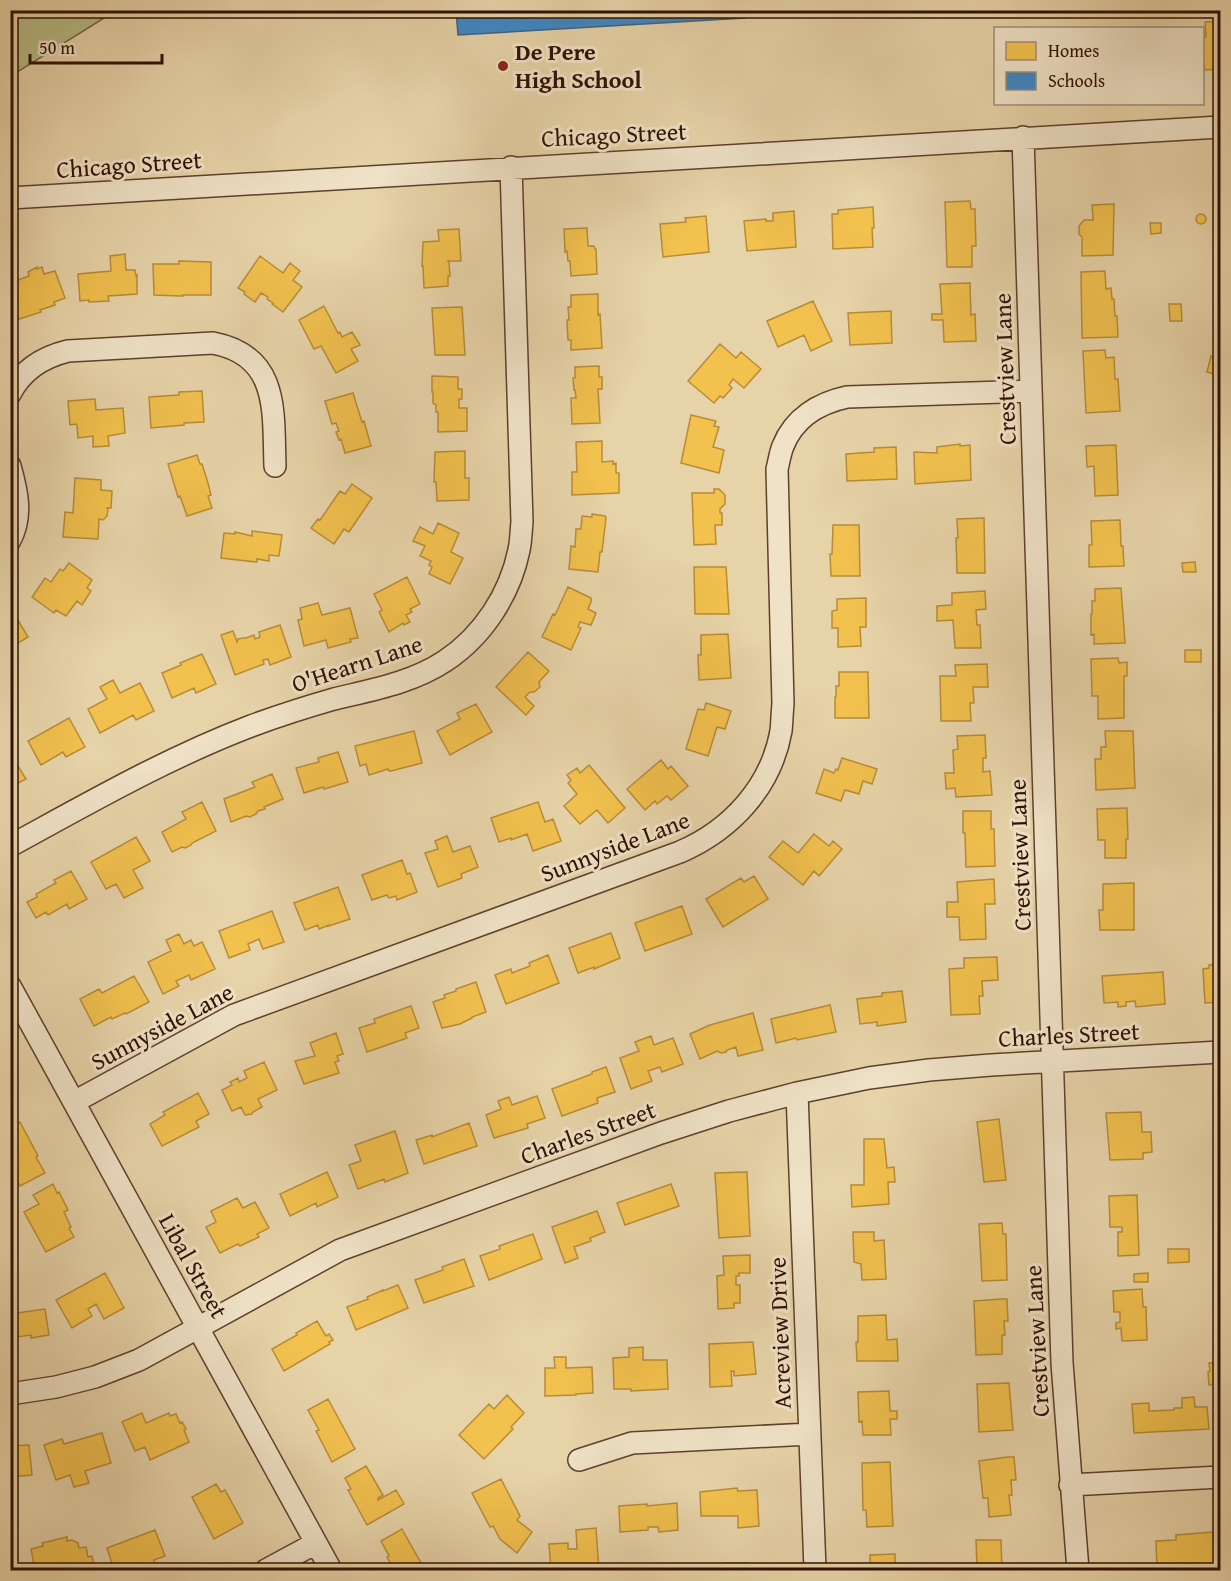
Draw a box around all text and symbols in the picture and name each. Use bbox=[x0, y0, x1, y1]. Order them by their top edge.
scale bar bbox=[30, 27, 162, 65]
legend bbox=[994, 27, 1204, 105]
text: 50 m bbox=[39, 34, 75, 61]
place label: De Pere High School bbox=[515, 34, 642, 97]
text: Homes bbox=[1048, 37, 1099, 64]
marker: De Pere High School bbox=[496, 59, 510, 73]
text: Schools bbox=[1048, 67, 1105, 94]
street label: Chicago Street bbox=[540, 113, 688, 156]
street label: Chicago Street bbox=[55, 142, 203, 187]
street label: Crestview Lane bbox=[984, 293, 1025, 446]
street label: O'Hearn Lane bbox=[287, 626, 427, 701]
street label: Crestview Lane bbox=[999, 779, 1040, 932]
street label: Sunnyside Lane bbox=[535, 802, 694, 891]
street label: Sunnyside Lane bbox=[84, 974, 239, 1079]
street label: Charles Street bbox=[998, 1013, 1141, 1056]
street label: Charles Street bbox=[515, 1092, 661, 1173]
street label: Libal Street bbox=[150, 1207, 237, 1325]
street label: Acreview Drive bbox=[759, 1256, 800, 1410]
street label: Crestview Lane bbox=[1015, 1264, 1058, 1418]

